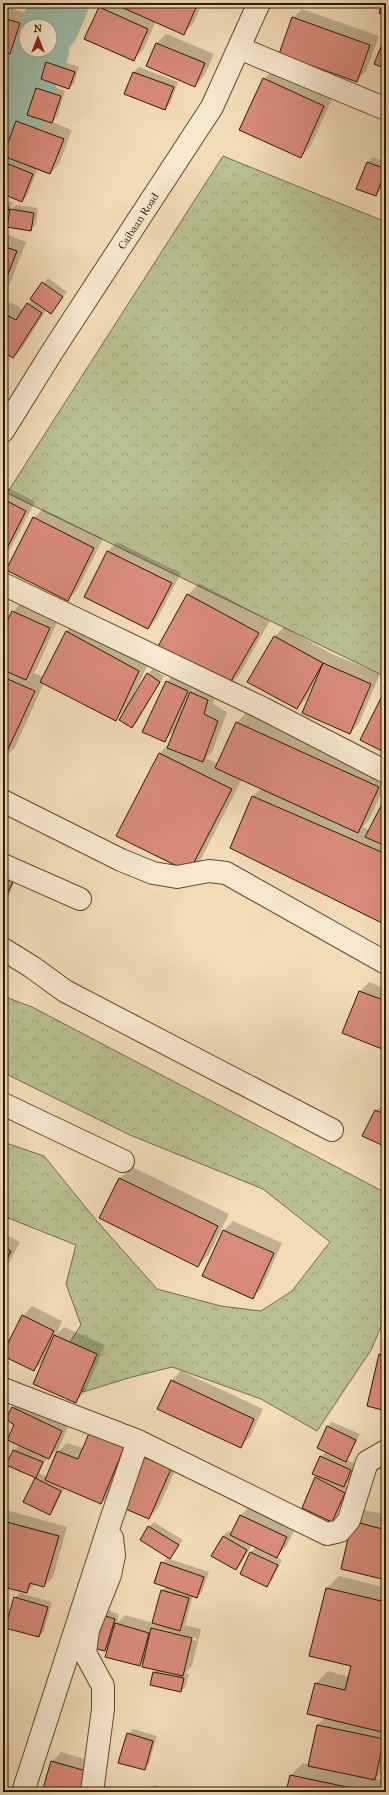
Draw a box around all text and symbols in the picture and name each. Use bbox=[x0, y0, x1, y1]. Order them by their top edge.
north arrow bbox=[18, 18, 58, 58]
text: N bbox=[34, 22, 43, 35]
street label: Caibaan Road bbox=[115, 190, 162, 252]

